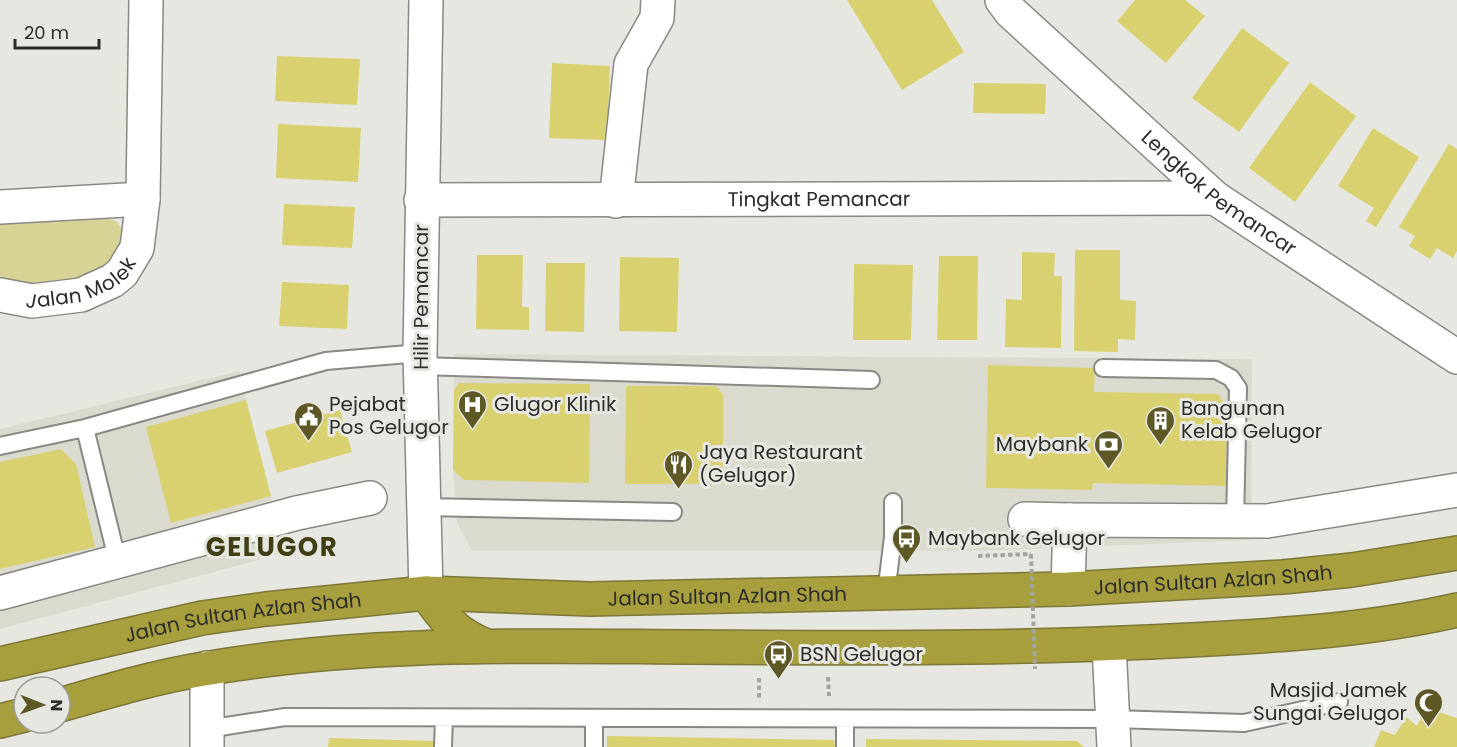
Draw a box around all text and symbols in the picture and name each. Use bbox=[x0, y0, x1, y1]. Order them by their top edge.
scale bar bbox=[15, 12, 99, 50]
text: 20 m bbox=[24, 20, 69, 45]
street label: Lengkok Pemancar bbox=[1135, 124, 1302, 262]
street label: Tingkat Pemancar bbox=[728, 185, 910, 213]
street label: Hilir Pemancar bbox=[407, 224, 435, 370]
street label: Jalan Molek bbox=[24, 251, 143, 316]
hospital icon: Glugor Klinik bbox=[457, 388, 489, 430]
place label: Pejabat Pos Gelugor bbox=[329, 390, 449, 441]
place label: Glugor Klinik bbox=[494, 390, 617, 418]
place label: Bangunan Kelab Gelugor bbox=[1181, 394, 1322, 445]
public building icon: Pejabat Pos Gelugor bbox=[292, 400, 324, 442]
building icon: Bangunan Kelab Gelugor bbox=[1144, 404, 1176, 446]
bank icon: Maybank bbox=[1093, 428, 1125, 470]
place label: Maybank bbox=[996, 430, 1089, 458]
place label: Jaya Restaurant (Gelugor) bbox=[699, 438, 863, 489]
restaurant icon: Jaya Restaurant (Gelugor) bbox=[662, 448, 694, 490]
bus stop icon: Maybank Gelugor bbox=[891, 522, 923, 564]
place label: Maybank Gelugor bbox=[928, 524, 1105, 552]
district label: GELUGOR bbox=[206, 529, 338, 565]
street label: Jalan Sultan Azlan Shah bbox=[1093, 558, 1334, 602]
street label: Jalan Sultan Azlan Shah bbox=[607, 580, 847, 613]
street label: Jalan Sultan Azlan Shah bbox=[122, 586, 363, 649]
bus stop icon: BSN Gelugor bbox=[763, 638, 795, 680]
place label: BSN Gelugor bbox=[800, 640, 923, 668]
north arrow bbox=[12, 675, 72, 735]
place label: Masjid Jamek Sungai Gelugor bbox=[1253, 676, 1408, 727]
mosque icon: Masjid Jamek Sungai Gelugor bbox=[1412, 686, 1444, 728]
text: N bbox=[45, 699, 68, 711]

